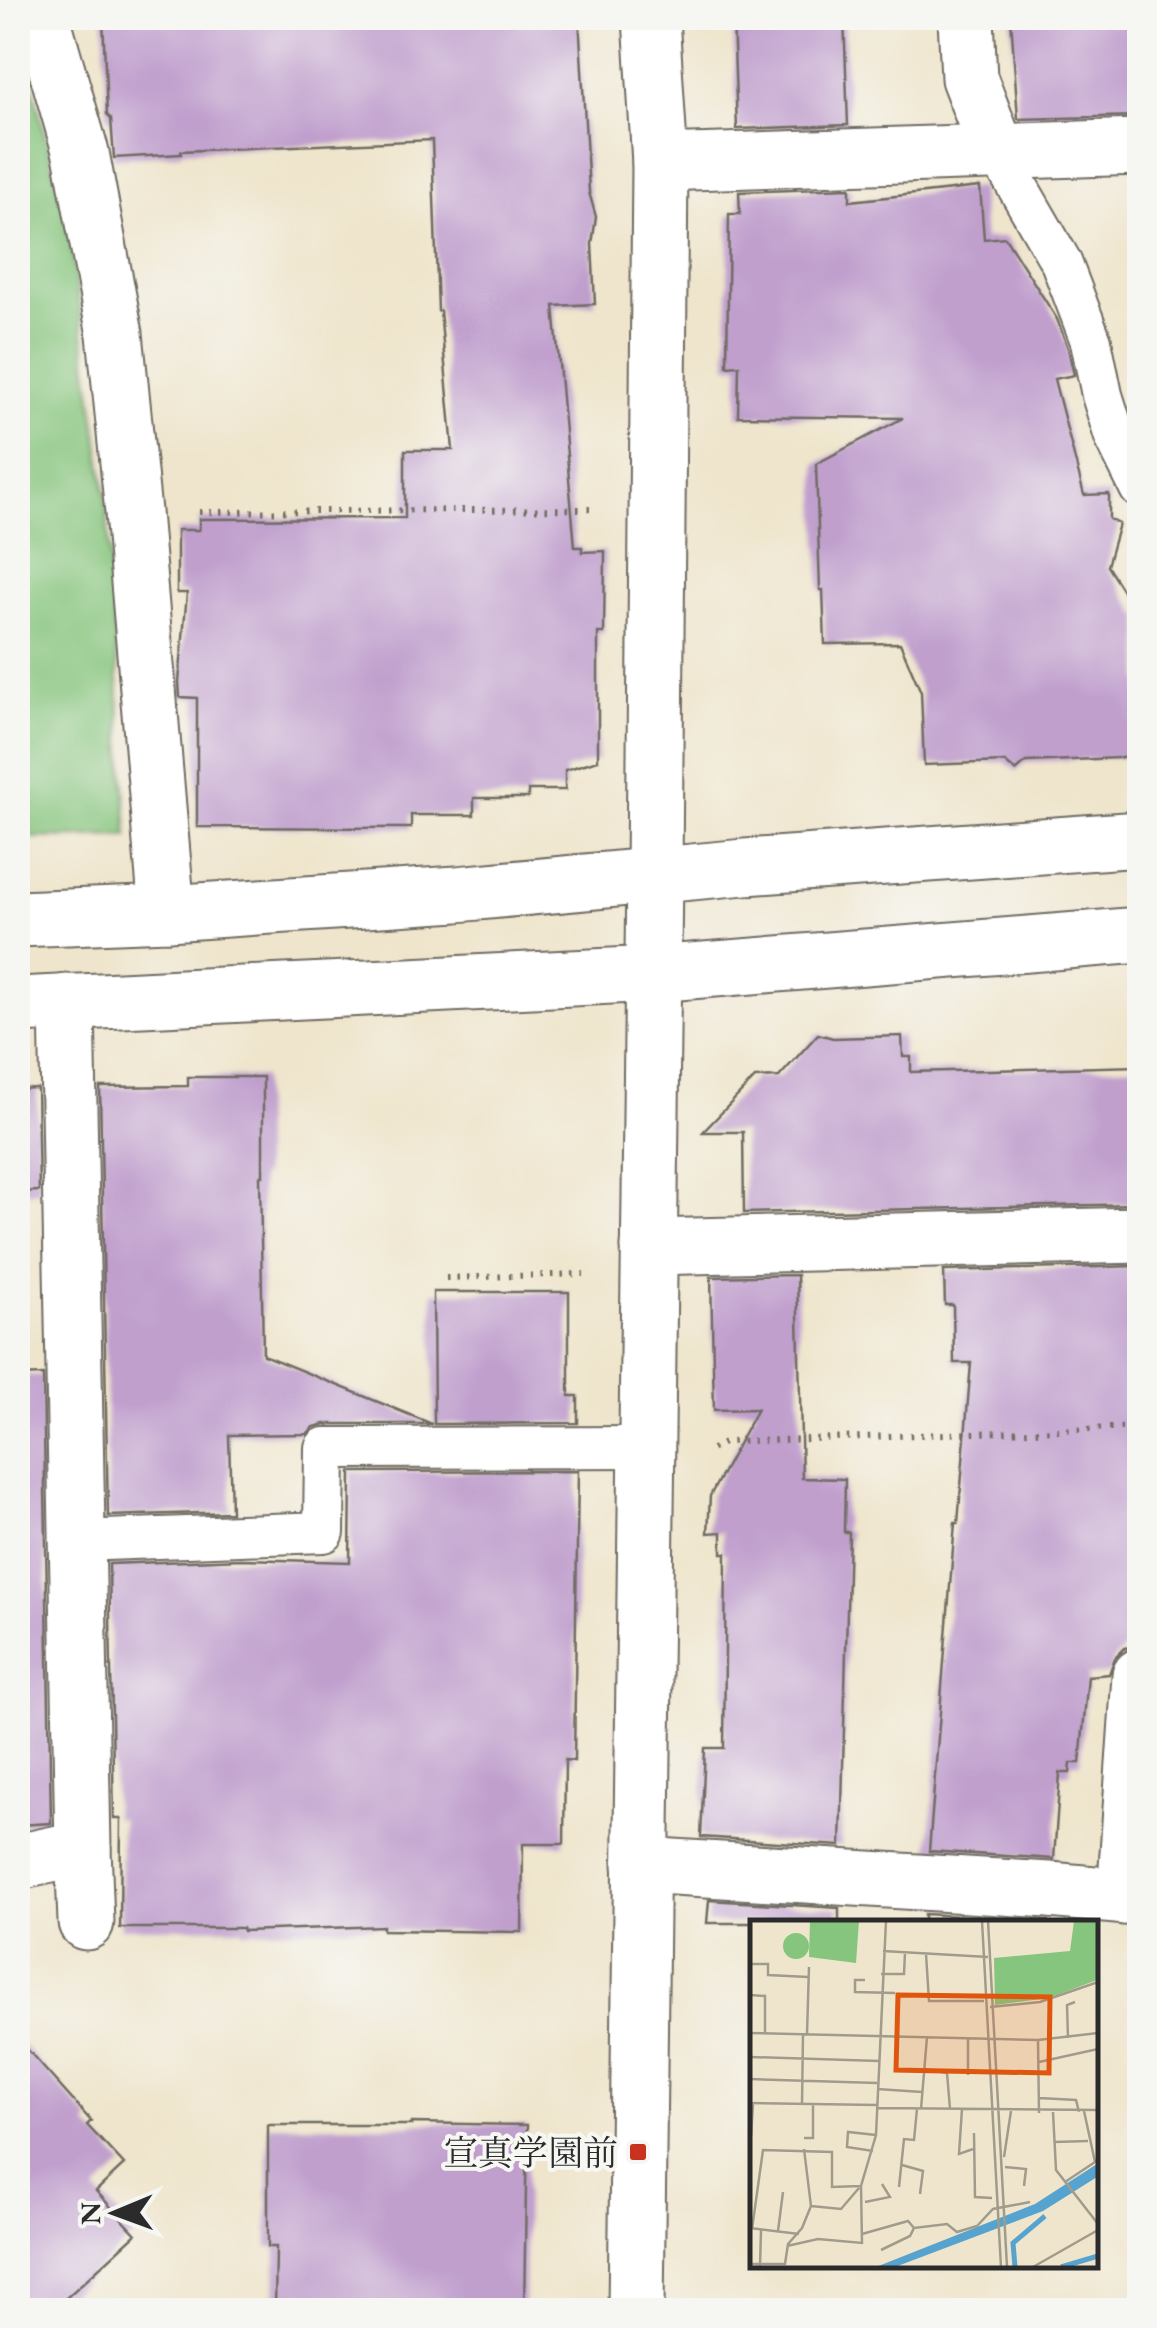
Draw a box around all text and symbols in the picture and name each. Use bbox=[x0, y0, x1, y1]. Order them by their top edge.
inset map bbox=[750, 1920, 1097, 2268]
place label: 宣真学園前 bbox=[443, 2130, 618, 2175]
marker: 宣真学園前 bbox=[627, 2141, 649, 2163]
north arrow bbox=[65, 2163, 165, 2263]
text: N bbox=[72, 2201, 108, 2225]

